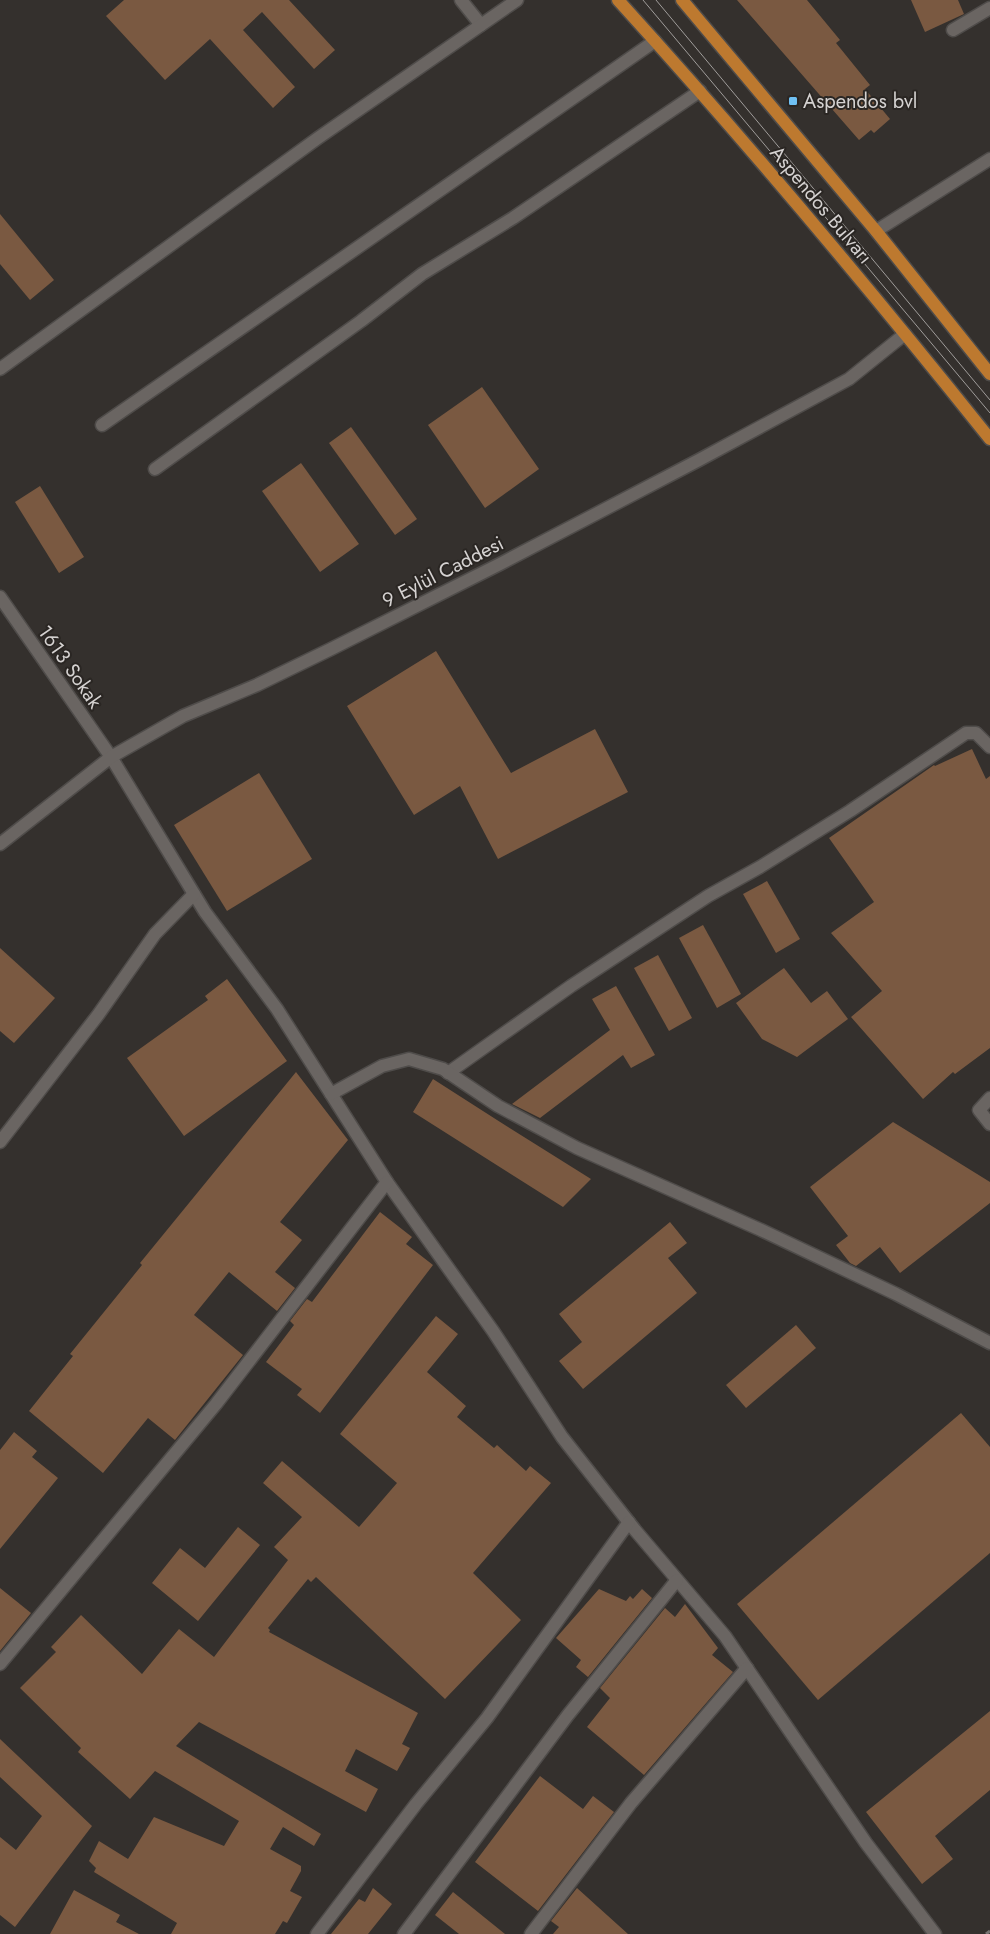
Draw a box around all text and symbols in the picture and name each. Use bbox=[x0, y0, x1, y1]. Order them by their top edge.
place label: Aspendos bvl bbox=[803, 87, 917, 116]
marker: Aspendos bvl bbox=[787, 95, 799, 107]
street label: Aspendos Bulvarı bbox=[763, 140, 879, 270]
street label: 9 Eylül Caddesi bbox=[377, 529, 509, 615]
street label: 1613 Sokak bbox=[31, 620, 109, 715]

